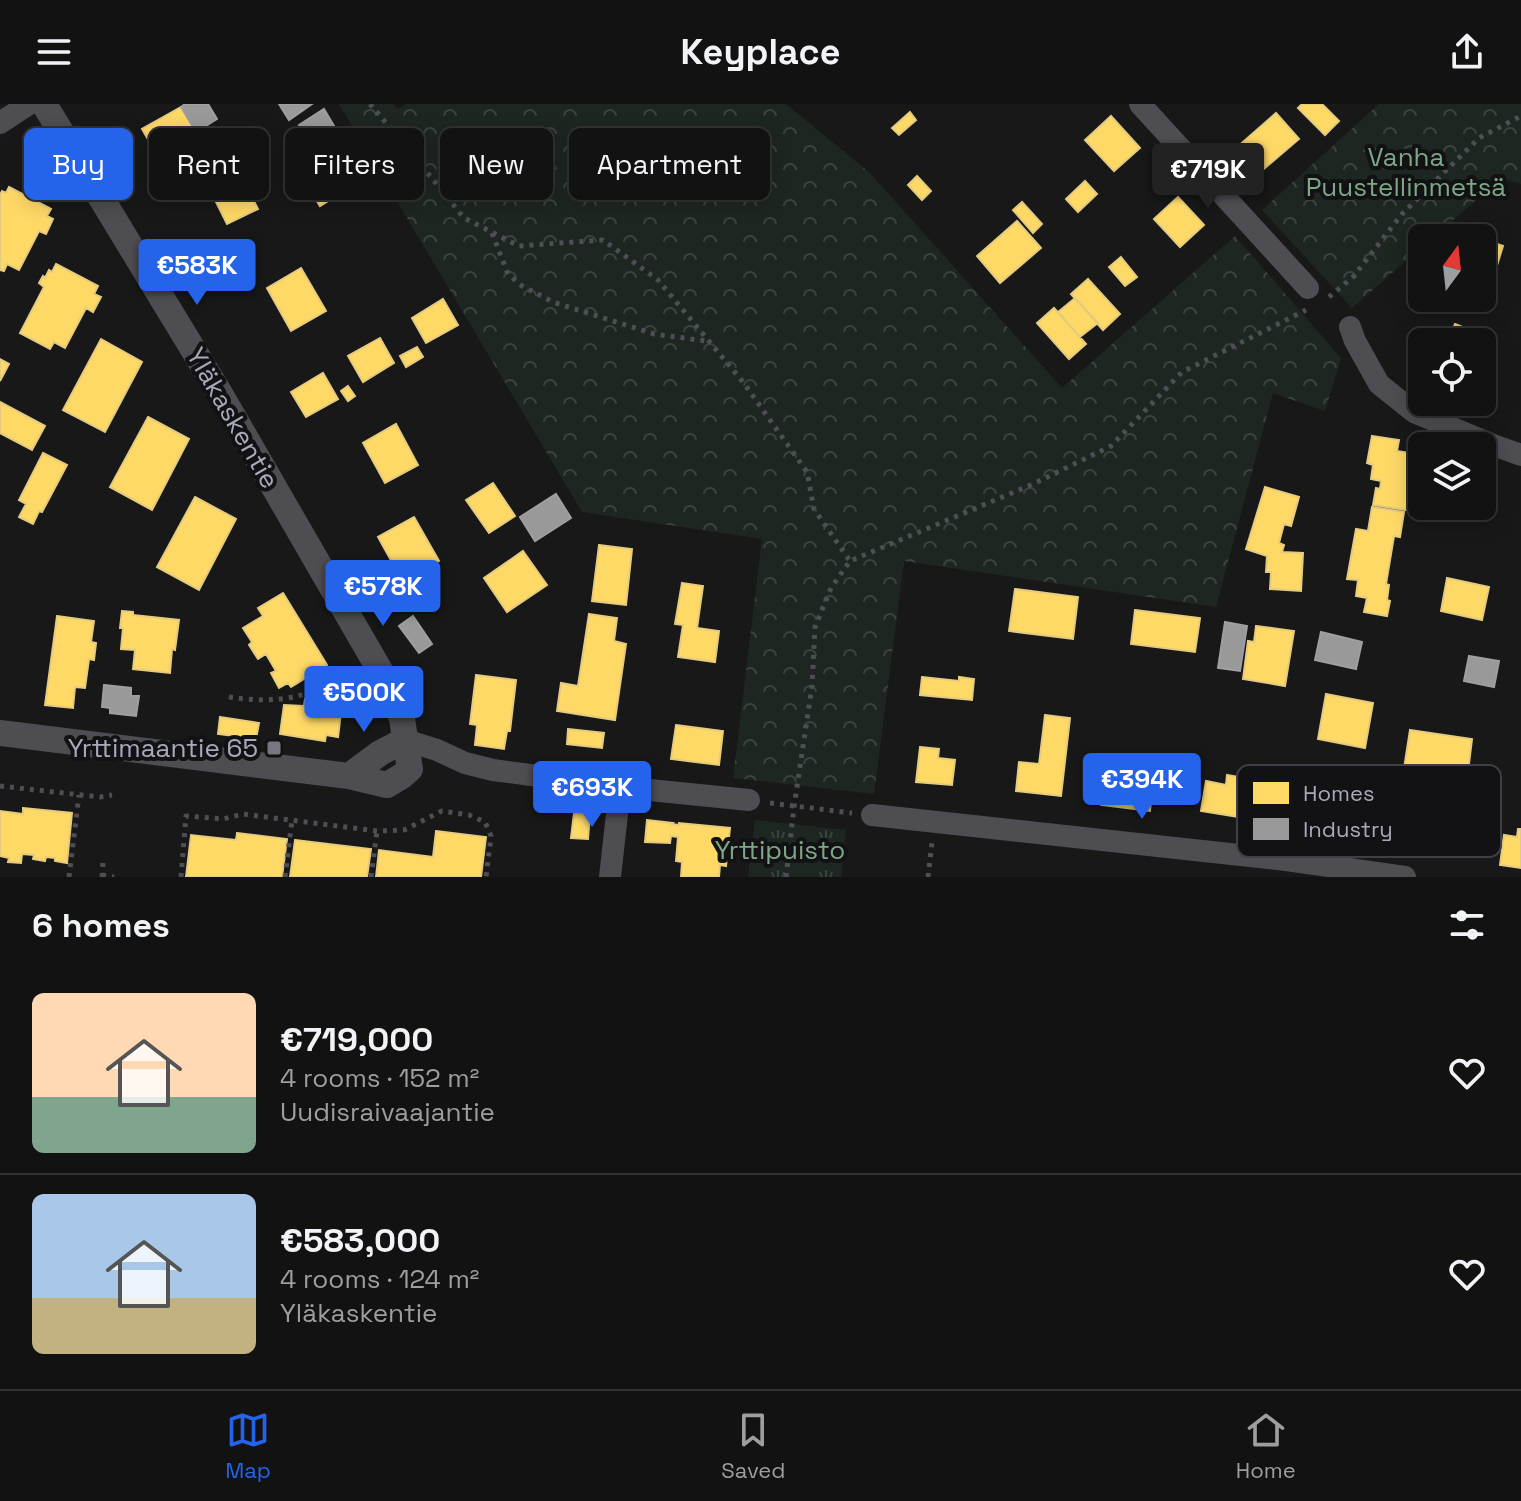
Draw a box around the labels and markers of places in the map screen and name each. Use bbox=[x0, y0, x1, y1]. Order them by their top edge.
pin: €719K bbox=[1152, 143, 1264, 211]
pin: €583K bbox=[141, 239, 253, 307]
pin: €578K bbox=[327, 560, 439, 628]
pin: €500K bbox=[308, 666, 420, 734]
place label: Yrttimaantie 65 bbox=[68, 731, 258, 765]
marker: Yrttimaantie 65 bbox=[265, 739, 283, 757]
pin: €394K bbox=[1086, 753, 1198, 821]
pin: €693K bbox=[536, 761, 648, 829]

